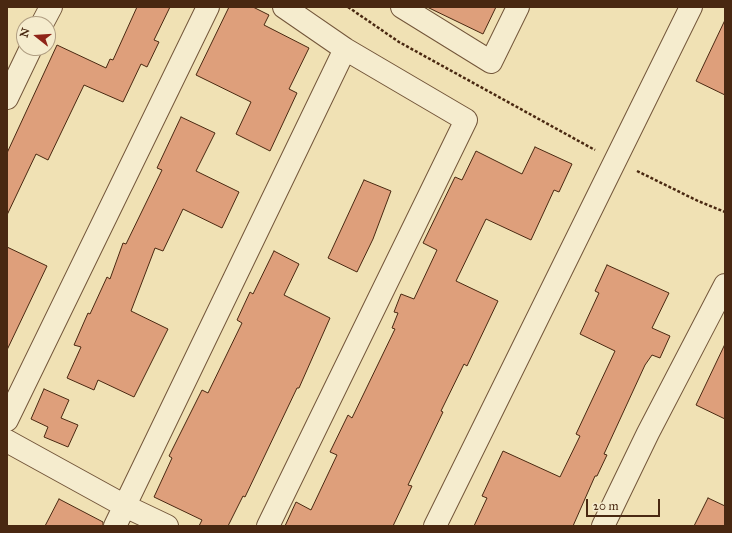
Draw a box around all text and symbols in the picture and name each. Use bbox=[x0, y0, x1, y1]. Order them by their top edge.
north arrow bbox=[16, 16, 56, 56]
text: N bbox=[17, 26, 33, 39]
scale bar bbox=[588, 491, 662, 517]
text: 20 m bbox=[593, 499, 619, 513]

